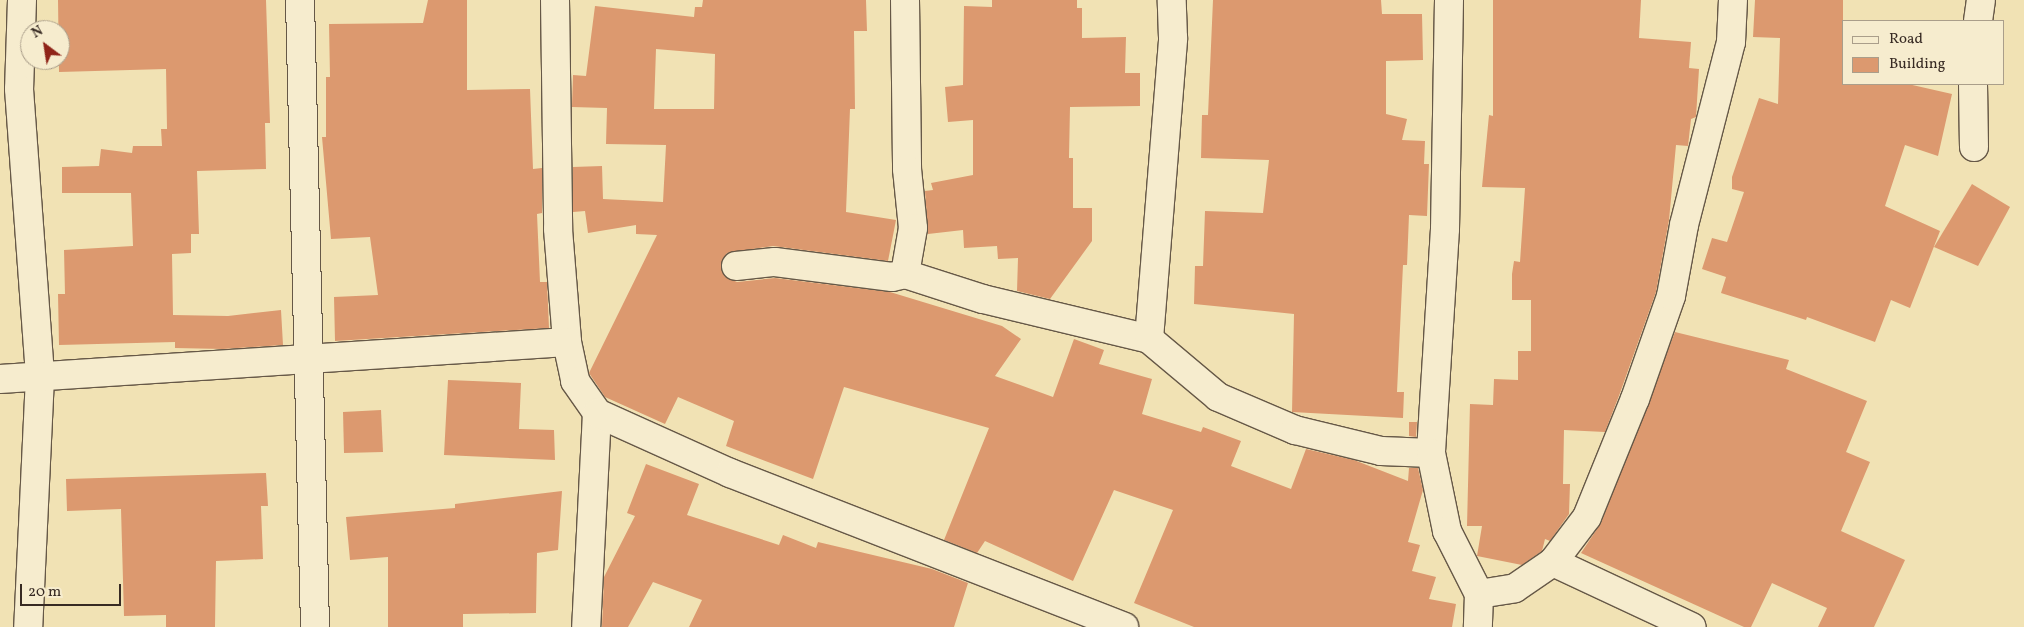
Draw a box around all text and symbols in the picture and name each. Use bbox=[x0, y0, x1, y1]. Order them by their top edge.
north arrow bbox=[20, 20, 70, 70]
legend bbox=[1842, 20, 2004, 85]
text: N bbox=[28, 22, 47, 43]
text: Road bbox=[1889, 29, 1923, 50]
text: Building bbox=[1889, 54, 1945, 75]
scale bar bbox=[22, 574, 124, 606]
text: 20 m bbox=[28, 582, 61, 603]

